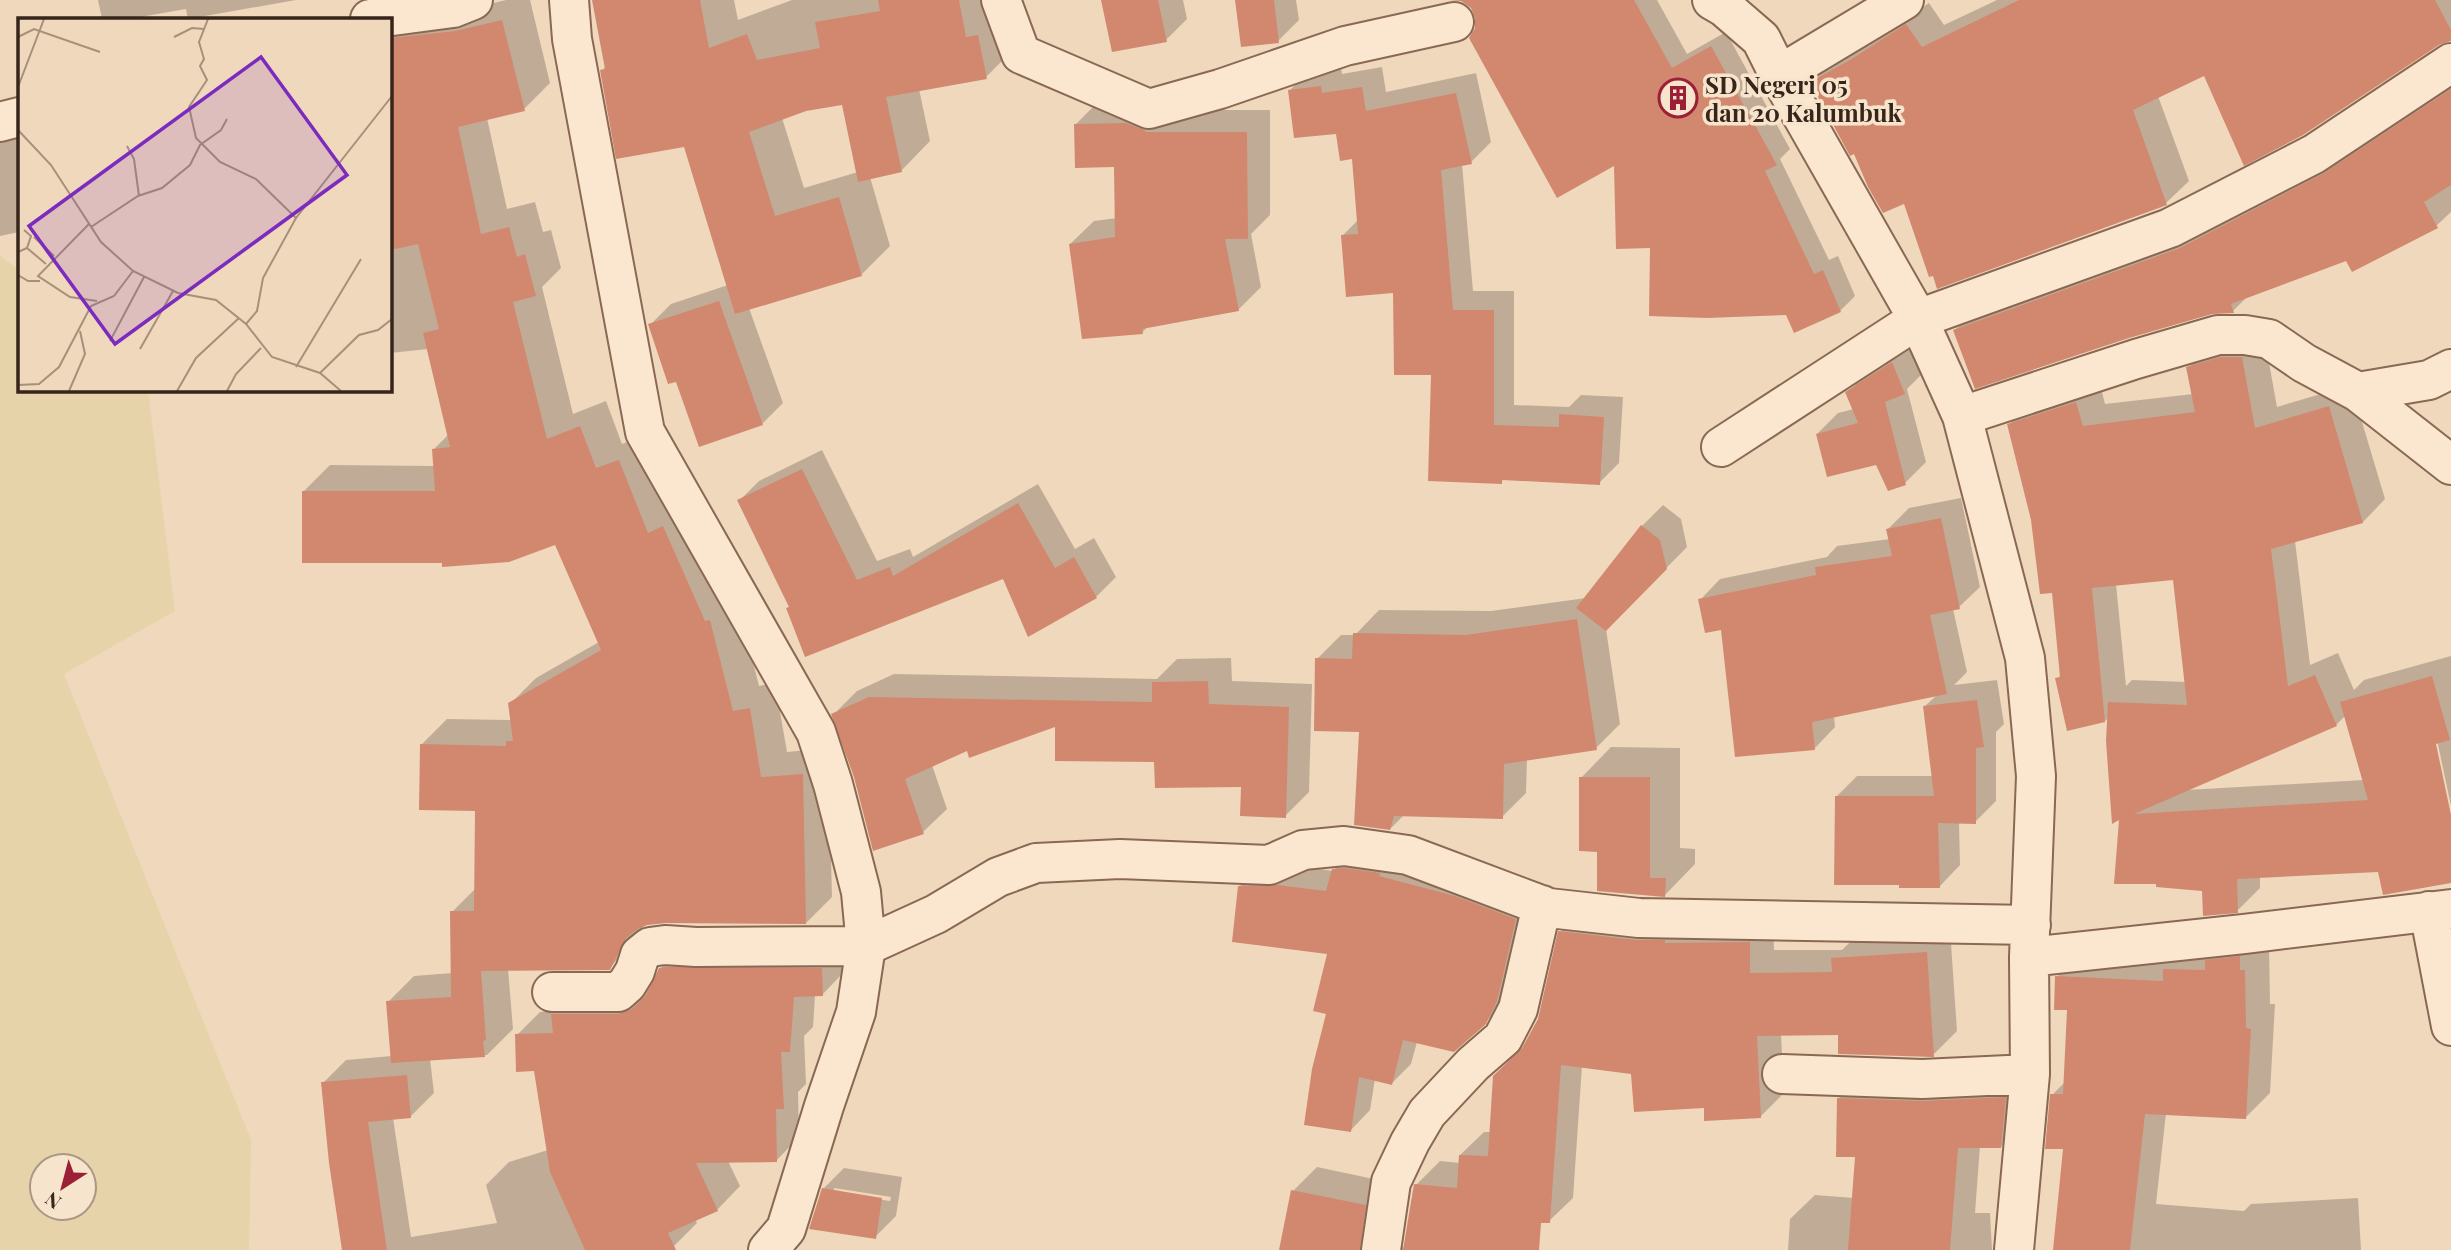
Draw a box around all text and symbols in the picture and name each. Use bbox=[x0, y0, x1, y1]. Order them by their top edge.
inset map bbox=[18, 18, 392, 392]
place label: SD Negeri 05 dan 20 Kalumbuk bbox=[1705, 68, 1902, 128]
building icon: SD Negeri 05 dan 20 Kalumbuk bbox=[1657, 77, 1699, 119]
north arrow bbox=[28, 1152, 98, 1222]
text: N bbox=[39, 1187, 66, 1216]

